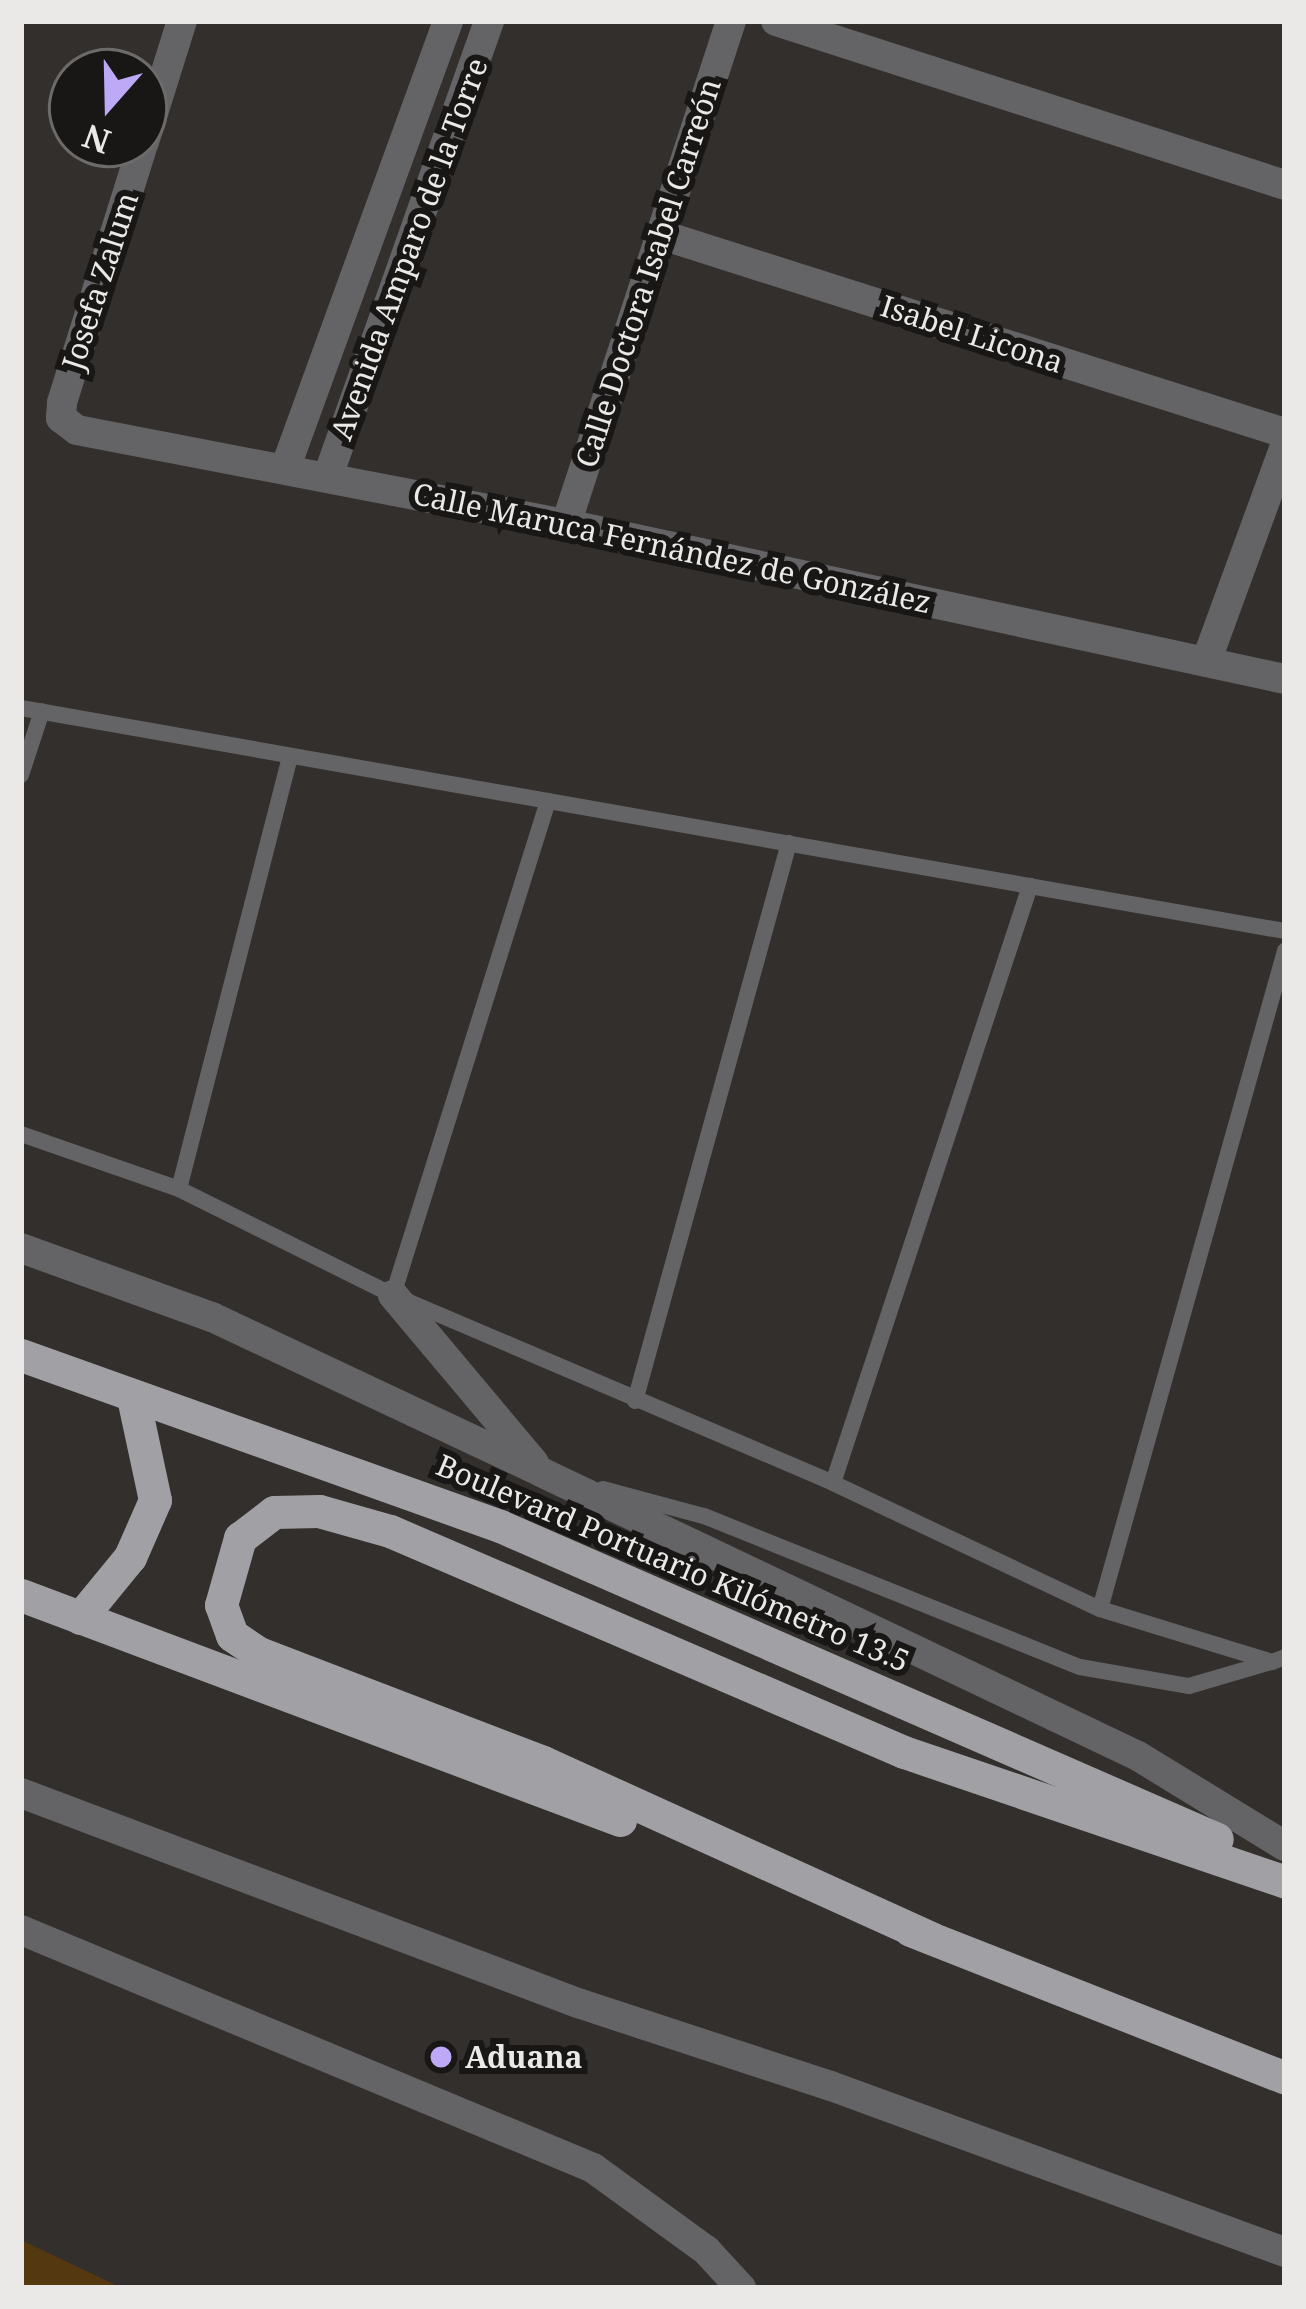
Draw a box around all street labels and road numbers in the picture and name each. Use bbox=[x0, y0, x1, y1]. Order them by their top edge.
street label: Avenida Amparo de la Torre bbox=[323, 53, 495, 445]
street label: Calle Doctora Isabel Carreón bbox=[568, 74, 728, 472]
street label: Josefa Zalum bbox=[54, 188, 146, 374]
street label: Isabel Licona bbox=[876, 288, 1068, 380]
street label: Calle Maruca Fernández de González bbox=[410, 475, 934, 621]
street label: Boulevard Portuario Kilómetro 13.5 bbox=[431, 1447, 915, 1679]

